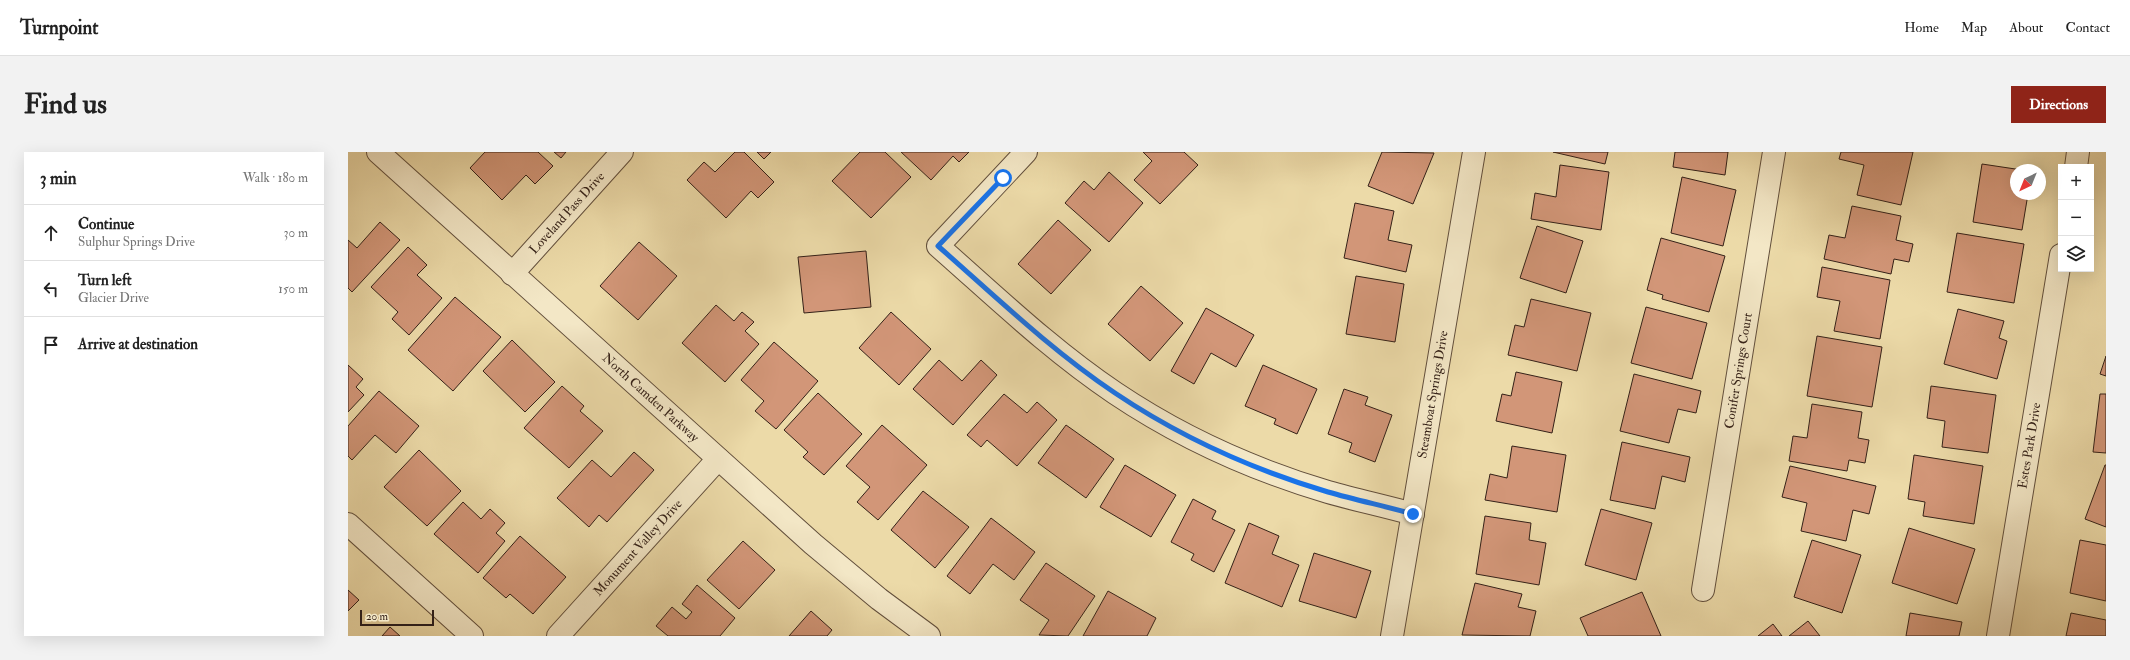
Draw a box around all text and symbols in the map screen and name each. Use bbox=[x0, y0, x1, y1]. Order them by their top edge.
text: Turnpoint bbox=[20, 16, 98, 40]
text: Home bbox=[1904, 19, 1939, 36]
text: Map bbox=[1961, 19, 1987, 36]
text: About bbox=[2009, 19, 2043, 36]
text: Contact bbox=[2065, 19, 2110, 36]
button: Directions bbox=[2011, 86, 2106, 123]
text: Find us bbox=[24, 87, 107, 122]
north arrow bbox=[2010, 164, 2046, 200]
map controls bbox=[2058, 164, 2094, 272]
button: + bbox=[2058, 164, 2094, 200]
text: 3 min bbox=[40, 168, 77, 189]
street label: Loveland Pass Drive bbox=[526, 168, 608, 258]
route start bbox=[994, 169, 1012, 187]
text: Walk · 180 m bbox=[243, 170, 308, 186]
button: − bbox=[2058, 200, 2094, 236]
text: Continue bbox=[78, 215, 134, 234]
icon: ahead bbox=[40, 222, 62, 244]
text: 30 m bbox=[284, 225, 308, 241]
text: Sulphur Springs Drive bbox=[78, 234, 195, 250]
button: layers bbox=[2058, 236, 2094, 272]
text: Turn left bbox=[78, 271, 132, 290]
icon: left bbox=[40, 278, 62, 300]
text: 150 m bbox=[278, 281, 308, 297]
text: Glacier Drive bbox=[78, 290, 149, 306]
street label: Conifer Springs Court bbox=[1721, 312, 1756, 430]
street label: Steamboat Springs Drive bbox=[1414, 329, 1452, 460]
icon: arrive bbox=[40, 334, 62, 356]
text: Arrive at destination bbox=[78, 335, 198, 354]
street label: North Camden Parkway bbox=[599, 350, 703, 446]
street label: Estes Park Drive bbox=[2014, 401, 2045, 490]
street label: Monument Valley Drive bbox=[590, 496, 686, 599]
route end bbox=[1404, 505, 1422, 523]
scale bar bbox=[360, 608, 434, 627]
text: 20 m bbox=[366, 610, 388, 623]

